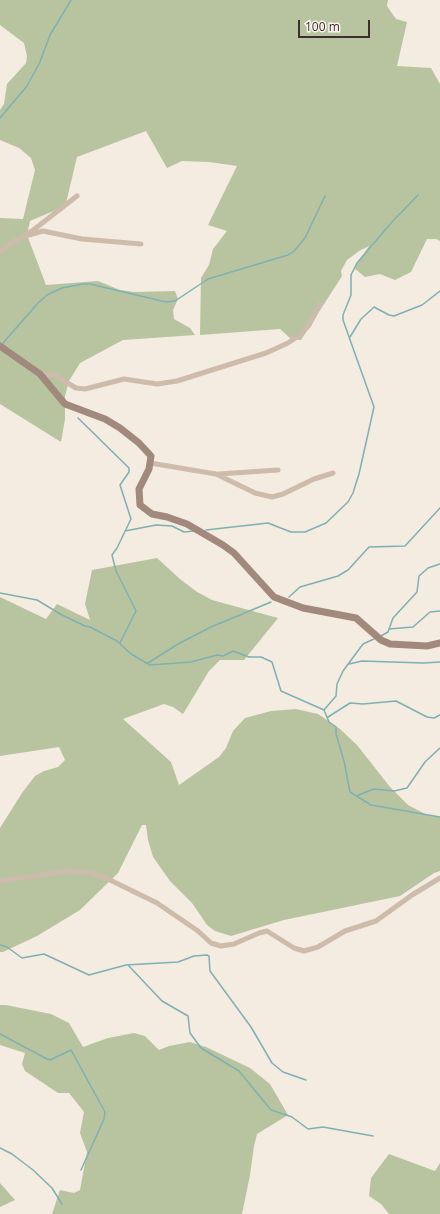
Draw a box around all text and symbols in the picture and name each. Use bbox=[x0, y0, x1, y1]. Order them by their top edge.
scale bar bbox=[300, 12, 372, 38]
text: 100 m bbox=[305, 18, 340, 35]

